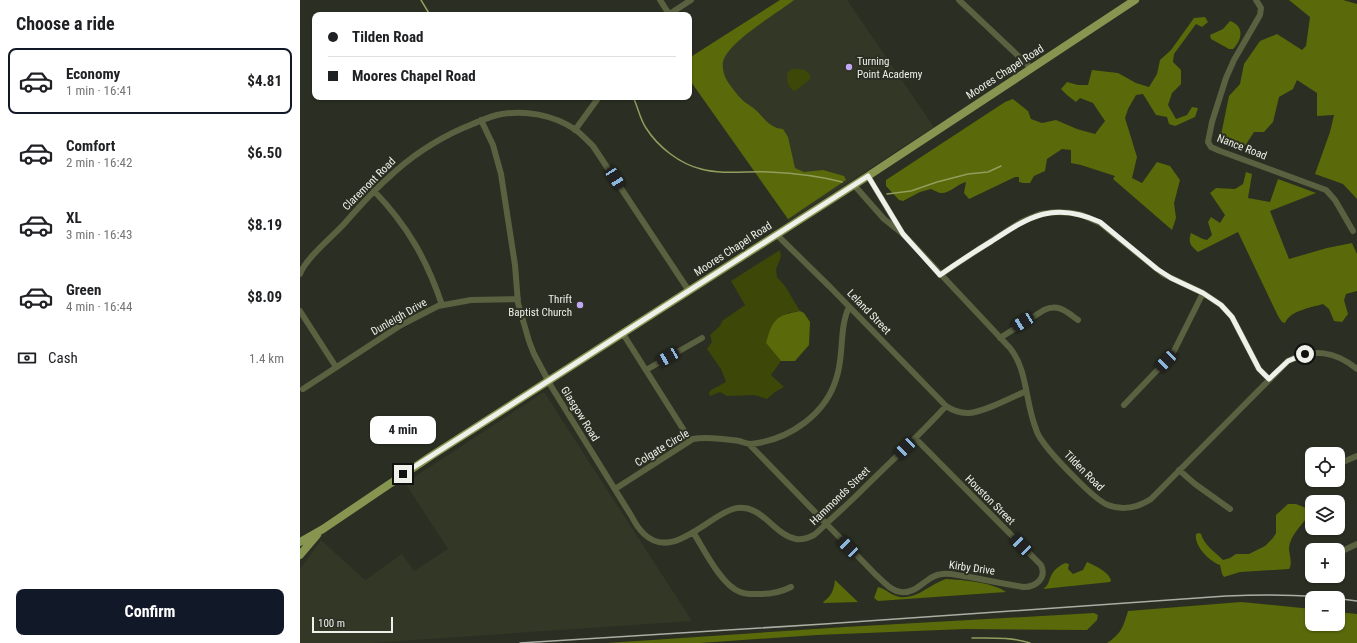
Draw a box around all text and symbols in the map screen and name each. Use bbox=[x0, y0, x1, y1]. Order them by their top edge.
text: Choose a ride bbox=[16, 13, 115, 34]
text: Tilden Road bbox=[352, 28, 423, 46]
street label: Moores Chapel Road bbox=[964, 42, 1046, 102]
place label: Turning Point Academy bbox=[857, 55, 923, 81]
marker: Turning Point Academy bbox=[844, 62, 854, 72]
icon: car bbox=[18, 63, 54, 99]
text: Economy bbox=[66, 65, 120, 83]
text: Moores Chapel Road bbox=[352, 67, 476, 85]
text: $4.81 bbox=[247, 72, 282, 90]
text: 1 min · 16:41 bbox=[66, 83, 132, 98]
street label: Nance Road bbox=[1215, 132, 1269, 162]
icon: car bbox=[18, 135, 54, 171]
text: Comfort bbox=[66, 137, 115, 155]
text: $6.50 bbox=[247, 144, 282, 162]
text: 2 min · 16:42 bbox=[66, 155, 132, 170]
street label: Claremont Road bbox=[340, 155, 398, 213]
car bbox=[603, 165, 627, 191]
icon: car bbox=[18, 207, 54, 243]
text: XL bbox=[66, 209, 82, 227]
text: $8.19 bbox=[247, 216, 282, 234]
street label: Moores Chapel Road bbox=[692, 219, 774, 279]
text: 3 min · 16:43 bbox=[66, 227, 132, 242]
icon: car bbox=[18, 279, 54, 315]
text: Green bbox=[66, 281, 101, 299]
street label: Leland Street bbox=[844, 287, 894, 337]
text: $8.09 bbox=[247, 288, 282, 306]
place label: Thrift Baptist Church bbox=[508, 293, 572, 319]
street label: Dunleigh Drive bbox=[369, 296, 429, 338]
text: 4 min · 16:44 bbox=[66, 299, 132, 314]
marker: Thrift Baptist Church bbox=[575, 300, 585, 310]
car bbox=[1010, 311, 1036, 333]
route start bbox=[1296, 345, 1314, 363]
car bbox=[655, 346, 681, 368]
icon: cash bbox=[16, 347, 38, 369]
car bbox=[1153, 348, 1179, 374]
text: Cash bbox=[48, 349, 78, 367]
text: 1.4 km bbox=[249, 351, 284, 366]
street label: Glasgow Road bbox=[558, 384, 602, 444]
callout: 4 min bbox=[370, 416, 436, 444]
text: 4 min bbox=[389, 422, 417, 437]
street label: Colgate Circle bbox=[633, 427, 691, 469]
car bbox=[892, 435, 918, 461]
map controls bbox=[1305, 447, 1345, 631]
button: locate bbox=[1305, 447, 1345, 487]
street label: Tilden Road bbox=[1061, 448, 1107, 494]
street label: Hammonds Street bbox=[807, 464, 873, 528]
route end bbox=[394, 465, 412, 483]
street label: Houston Street bbox=[962, 472, 1018, 528]
button: layers bbox=[1305, 495, 1345, 535]
car bbox=[1008, 532, 1034, 558]
car bbox=[835, 534, 861, 560]
button: + bbox=[1305, 543, 1345, 583]
street label: Kirby Drive bbox=[948, 558, 996, 578]
button: Confirm bbox=[16, 589, 284, 635]
button: − bbox=[1305, 591, 1345, 631]
scale bar bbox=[312, 615, 393, 634]
text: 100 m bbox=[318, 617, 345, 630]

